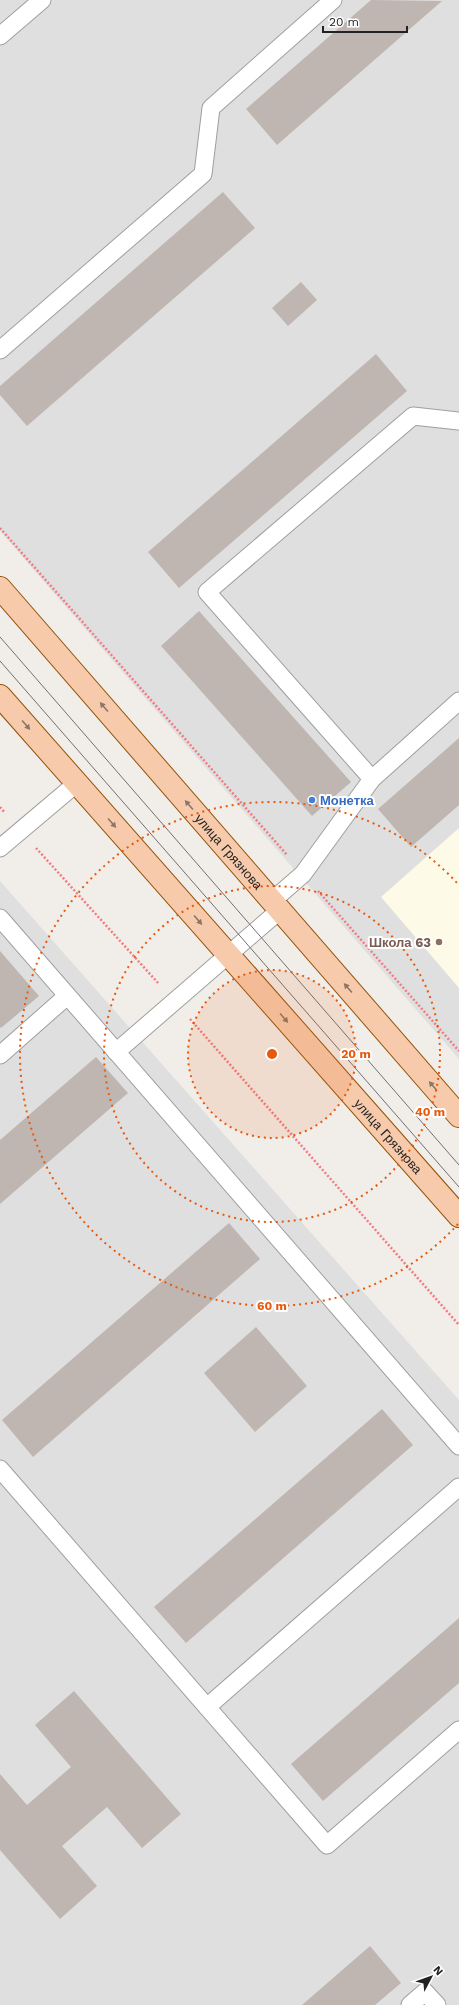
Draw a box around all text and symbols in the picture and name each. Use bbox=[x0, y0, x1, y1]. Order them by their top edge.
scale bar bbox=[323, 8, 407, 34]
text: 20 m bbox=[329, 15, 359, 29]
one-way arrow bbox=[100, 703, 109, 712]
one-way arrow bbox=[21, 720, 30, 731]
place label: Монетка bbox=[320, 793, 375, 808]
marker: Монетка bbox=[307, 795, 317, 805]
one-way arrow bbox=[185, 800, 194, 811]
street label: улица Грязнова bbox=[192, 811, 266, 893]
one-way arrow bbox=[107, 818, 116, 828]
one-way arrow bbox=[193, 915, 202, 925]
place label: Школа 63 bbox=[369, 935, 431, 950]
marker: Школа 63 bbox=[434, 937, 444, 947]
one-way arrow bbox=[344, 983, 353, 993]
one-way arrow bbox=[279, 1012, 288, 1023]
centre of rings bbox=[265, 1047, 279, 1061]
text: 20 m bbox=[341, 1047, 371, 1061]
one-way arrow bbox=[429, 1081, 438, 1091]
street label: улица Грязнова bbox=[351, 1096, 426, 1178]
text: 40 m bbox=[415, 1105, 445, 1119]
text: 60 m bbox=[257, 1299, 287, 1313]
north arrow bbox=[411, 1957, 451, 1997]
text: N bbox=[431, 1963, 446, 1978]

